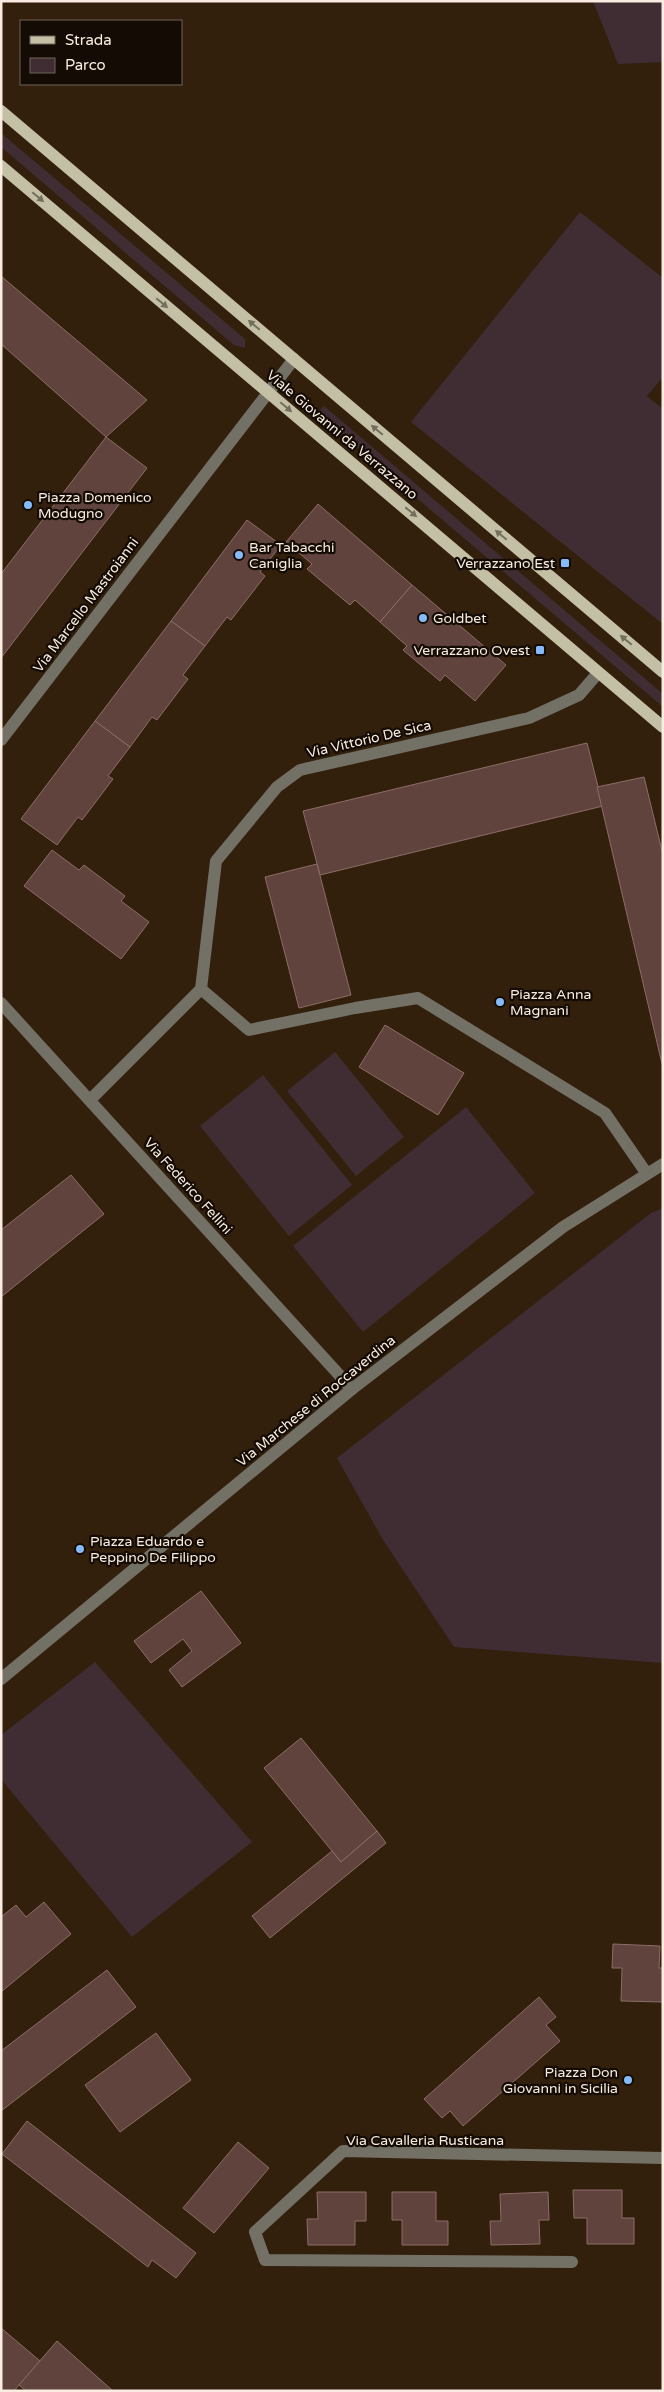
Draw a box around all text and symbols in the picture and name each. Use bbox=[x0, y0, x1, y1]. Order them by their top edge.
legend bbox=[20, 20, 182, 85]
text: Strada bbox=[65, 31, 112, 49]
text: Parco bbox=[65, 56, 106, 74]
one-way arrow bbox=[32, 192, 45, 203]
one-way arrow bbox=[156, 297, 169, 308]
one-way arrow bbox=[248, 319, 260, 331]
street label: Viale Giovanni da Verrazzano bbox=[263, 367, 421, 503]
one-way arrow bbox=[280, 402, 293, 413]
one-way arrow bbox=[371, 425, 384, 436]
place label: Piazza Domenico Modugno bbox=[38, 489, 152, 522]
marker: Piazza Domenico Modugno bbox=[22, 499, 34, 511]
one-way arrow bbox=[404, 506, 416, 518]
one-way arrow bbox=[495, 530, 508, 541]
street label: Via Marcello Mastroianni bbox=[30, 534, 142, 676]
place label: Bar Tabacchi Caniglia bbox=[249, 539, 334, 572]
marker: Bar Tabacchi Caniglia bbox=[233, 549, 245, 561]
place label: Verrazzano Est bbox=[456, 555, 556, 572]
marker: Verrazzano Est bbox=[559, 557, 571, 569]
place label: Goldbet bbox=[433, 610, 487, 627]
marker: Goldbet bbox=[417, 612, 429, 624]
one-way arrow bbox=[619, 635, 632, 646]
place label: Verrazzano Ovest bbox=[413, 642, 531, 659]
marker: Verrazzano Ovest bbox=[534, 644, 546, 656]
street label: Via Vittorio De Sica bbox=[305, 716, 433, 762]
place label: Piazza Anna Magnani bbox=[510, 986, 591, 1019]
marker: Piazza Anna Magnani bbox=[494, 996, 506, 1008]
street label: Via Federico Fellini bbox=[140, 1134, 236, 1238]
street label: Via Marchese di Roccaverdina bbox=[233, 1332, 399, 1470]
place label: Piazza Eduardo e Peppino De Filippo bbox=[90, 1533, 216, 1566]
marker: Piazza Eduardo e Peppino De Filippo bbox=[74, 1543, 86, 1555]
place label: Piazza Don Giovanni in Sicilia bbox=[503, 2064, 618, 2097]
marker: Piazza Don Giovanni in Sicilia bbox=[622, 2074, 634, 2086]
street label: Via Cavalleria Rusticana bbox=[346, 2132, 504, 2149]

